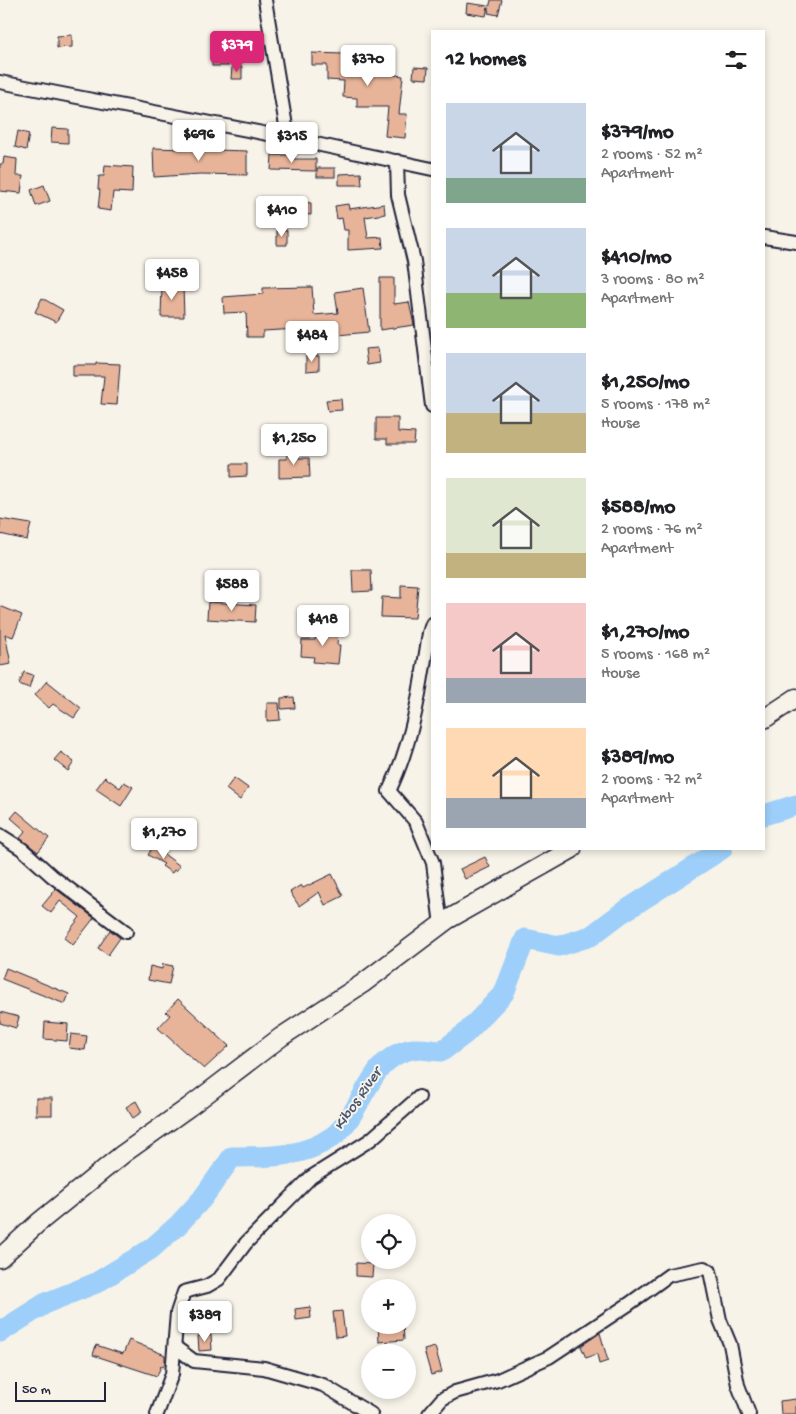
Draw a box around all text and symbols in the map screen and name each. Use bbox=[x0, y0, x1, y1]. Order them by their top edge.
pin: $379 bbox=[207, 30, 267, 73]
text: $379 bbox=[221, 37, 253, 56]
pin: $370 bbox=[338, 44, 398, 87]
icon: filters bbox=[722, 46, 750, 74]
text: 12 homes bbox=[446, 48, 525, 73]
text: $370 bbox=[352, 51, 384, 70]
pin: $696 bbox=[169, 120, 229, 162]
pin: $315 bbox=[262, 121, 322, 164]
text: $379/mo bbox=[601, 121, 674, 146]
icon: home bbox=[486, 123, 546, 183]
text: $696 bbox=[183, 126, 215, 145]
text: $315 bbox=[277, 128, 307, 147]
text: 2 rooms · 52 m² bbox=[601, 146, 703, 165]
text: Apartment bbox=[601, 165, 673, 184]
pin: $410 bbox=[252, 196, 312, 238]
text: $410 bbox=[267, 202, 297, 221]
text: $410/mo bbox=[601, 246, 672, 271]
icon: home bbox=[486, 248, 546, 308]
pin: $458 bbox=[142, 258, 202, 301]
text: $458 bbox=[156, 265, 188, 284]
text: 3 rooms · 80 m² bbox=[601, 271, 705, 290]
text: Apartment bbox=[601, 290, 673, 309]
pin: $484 bbox=[282, 320, 342, 363]
text: $484 bbox=[296, 327, 328, 346]
text: $1,250/mo bbox=[601, 371, 690, 396]
icon: home bbox=[486, 373, 546, 433]
text: 5 rooms · 178 m² bbox=[601, 396, 710, 415]
text: House bbox=[601, 415, 640, 434]
pin: $1,250 bbox=[253, 424, 335, 466]
text: $1,250 bbox=[272, 430, 316, 449]
text: $588/mo bbox=[601, 496, 675, 521]
icon: home bbox=[486, 498, 546, 558]
text: 2 rooms · 76 m² bbox=[601, 521, 703, 540]
text: Apartment bbox=[601, 540, 673, 559]
pin: $588 bbox=[202, 570, 262, 612]
text: $588 bbox=[215, 576, 249, 595]
pin: $418 bbox=[293, 604, 353, 647]
text: $418 bbox=[308, 611, 338, 630]
text: $1,270/mo bbox=[601, 621, 690, 646]
icon: home bbox=[486, 623, 546, 683]
text: 5 rooms · 168 m² bbox=[601, 646, 710, 665]
text: House bbox=[601, 665, 640, 684]
text: $389/mo bbox=[601, 746, 674, 771]
icon: home bbox=[486, 748, 546, 808]
text: 2 rooms · 72 m² bbox=[601, 771, 702, 790]
text: Apartment bbox=[601, 790, 673, 809]
pin: $1,270 bbox=[123, 818, 205, 860]
text: $1,270 bbox=[142, 824, 186, 843]
water label: Kibos River bbox=[331, 1063, 389, 1135]
map controls bbox=[361, 1214, 416, 1399]
button: locate bbox=[361, 1214, 416, 1269]
button: + bbox=[361, 1279, 416, 1334]
pin: $389 bbox=[175, 1300, 235, 1343]
text: $389 bbox=[189, 1307, 221, 1326]
button: − bbox=[361, 1344, 416, 1399]
scale bar bbox=[15, 1379, 106, 1402]
text: 50 m bbox=[22, 1382, 51, 1399]

